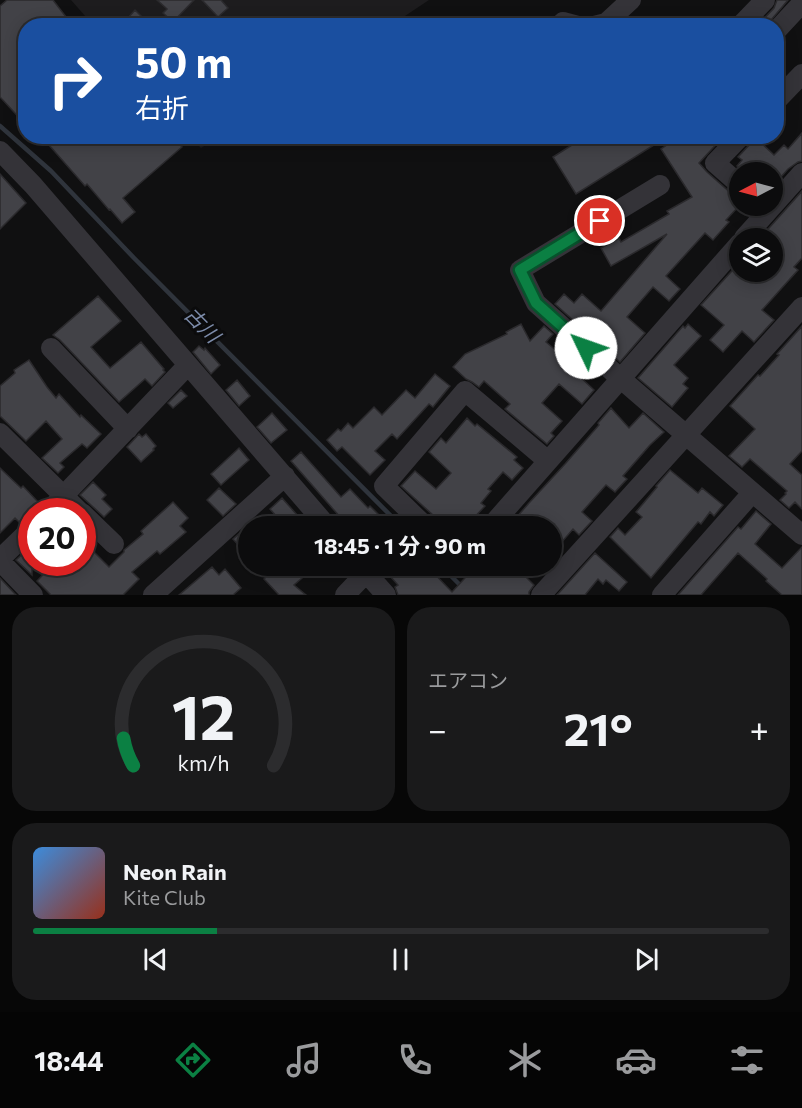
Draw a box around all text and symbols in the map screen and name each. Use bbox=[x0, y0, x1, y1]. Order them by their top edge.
text: 50 m bbox=[135, 35, 232, 87]
icon: right bbox=[36, 42, 114, 120]
text: 右折 bbox=[135, 91, 189, 124]
north arrow bbox=[729, 162, 783, 216]
map controls bbox=[729, 162, 783, 282]
pin bbox=[574, 195, 625, 246]
icon: arrive bbox=[583, 204, 616, 237]
button: layers bbox=[729, 228, 783, 282]
water label: 古川 bbox=[180, 302, 227, 348]
position arrow bbox=[554, 316, 618, 380]
speed limit sign: 20 bbox=[18, 498, 96, 576]
text: 18:45 · 1 分 · 90 m bbox=[314, 532, 486, 559]
text: エアコン bbox=[428, 668, 508, 692]
text: 12 bbox=[172, 677, 235, 753]
text: 21° bbox=[564, 700, 633, 755]
text: − bbox=[428, 708, 447, 749]
text: + bbox=[750, 708, 769, 749]
text: km/h bbox=[177, 749, 230, 775]
text: Neon Rain bbox=[123, 858, 227, 885]
text: Kite Club bbox=[123, 885, 206, 909]
icon: previous bbox=[139, 943, 172, 976]
icon: pause bbox=[384, 943, 417, 976]
icon: next bbox=[630, 943, 663, 976]
icon: directions bbox=[172, 1039, 214, 1081]
icon: music bbox=[283, 1039, 325, 1081]
icon: phone bbox=[394, 1039, 436, 1081]
icon: climate bbox=[504, 1039, 546, 1081]
icon: car bbox=[615, 1039, 657, 1081]
icon: filters bbox=[726, 1039, 768, 1081]
text: 18:44 bbox=[34, 1044, 104, 1077]

